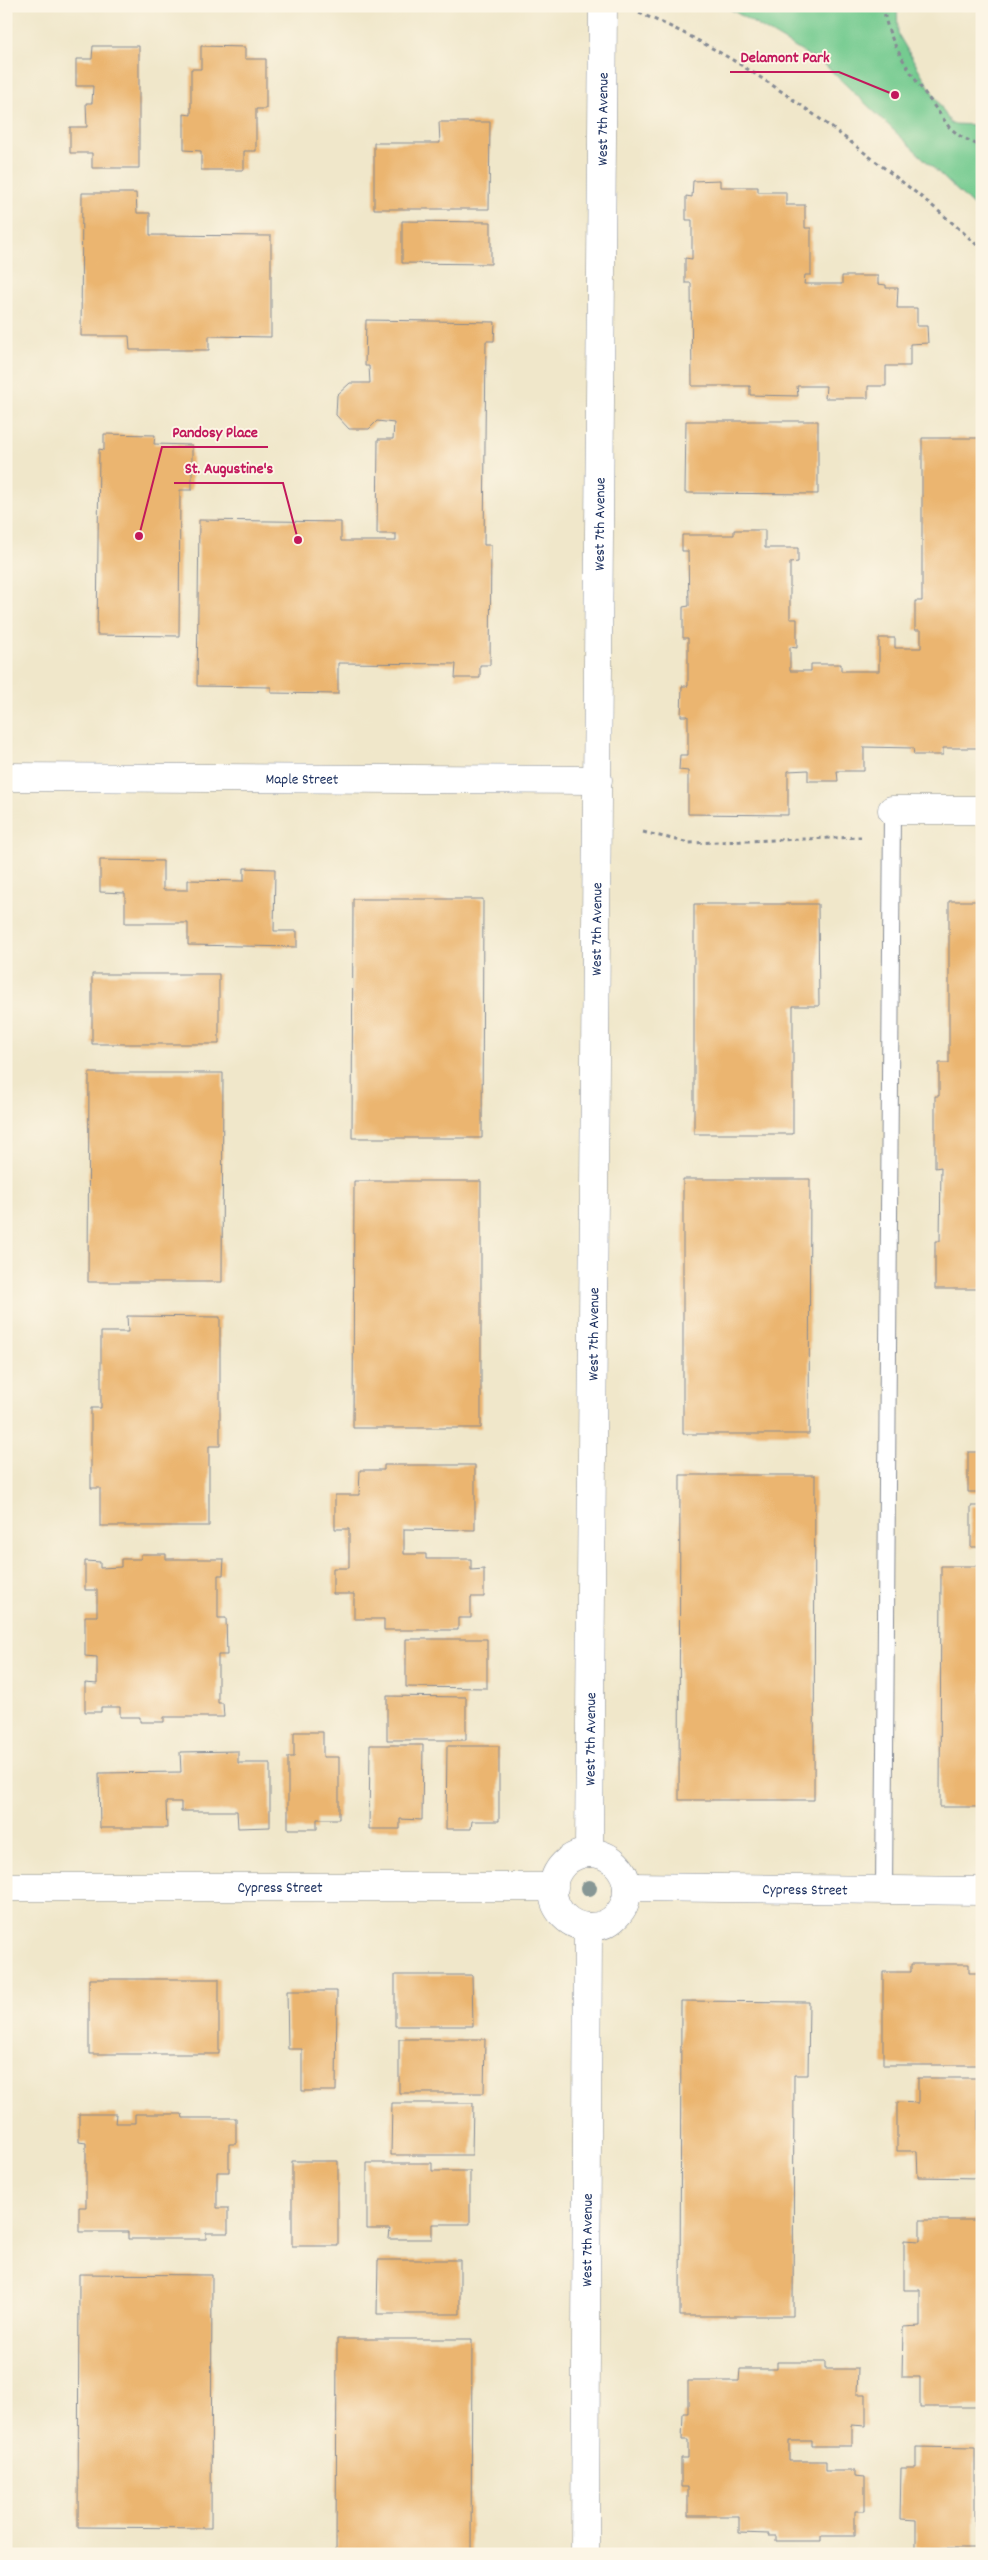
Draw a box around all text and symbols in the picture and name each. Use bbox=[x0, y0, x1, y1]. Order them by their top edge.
callout: Delamont Park bbox=[730, 41, 839, 72]
text: Delamont Park bbox=[741, 47, 830, 70]
street label: West 7th Avenue bbox=[593, 72, 615, 166]
callout: Pandosy Place bbox=[162, 416, 268, 447]
text: Pandosy Place bbox=[172, 422, 258, 445]
callout: St. Augustine's bbox=[174, 452, 283, 483]
text: St. Augustine's bbox=[185, 458, 274, 481]
street label: West 7th Avenue bbox=[590, 477, 612, 571]
street label: Maple Street bbox=[265, 769, 339, 792]
street label: West 7th Avenue bbox=[587, 882, 609, 976]
street label: West 7th Avenue bbox=[584, 1287, 606, 1381]
street label: West 7th Avenue bbox=[581, 1692, 603, 1786]
street label: Cypress Street bbox=[237, 1878, 323, 1900]
street label: Cypress Street bbox=[762, 1880, 848, 1902]
street label: West 7th Avenue bbox=[577, 2193, 600, 2287]

